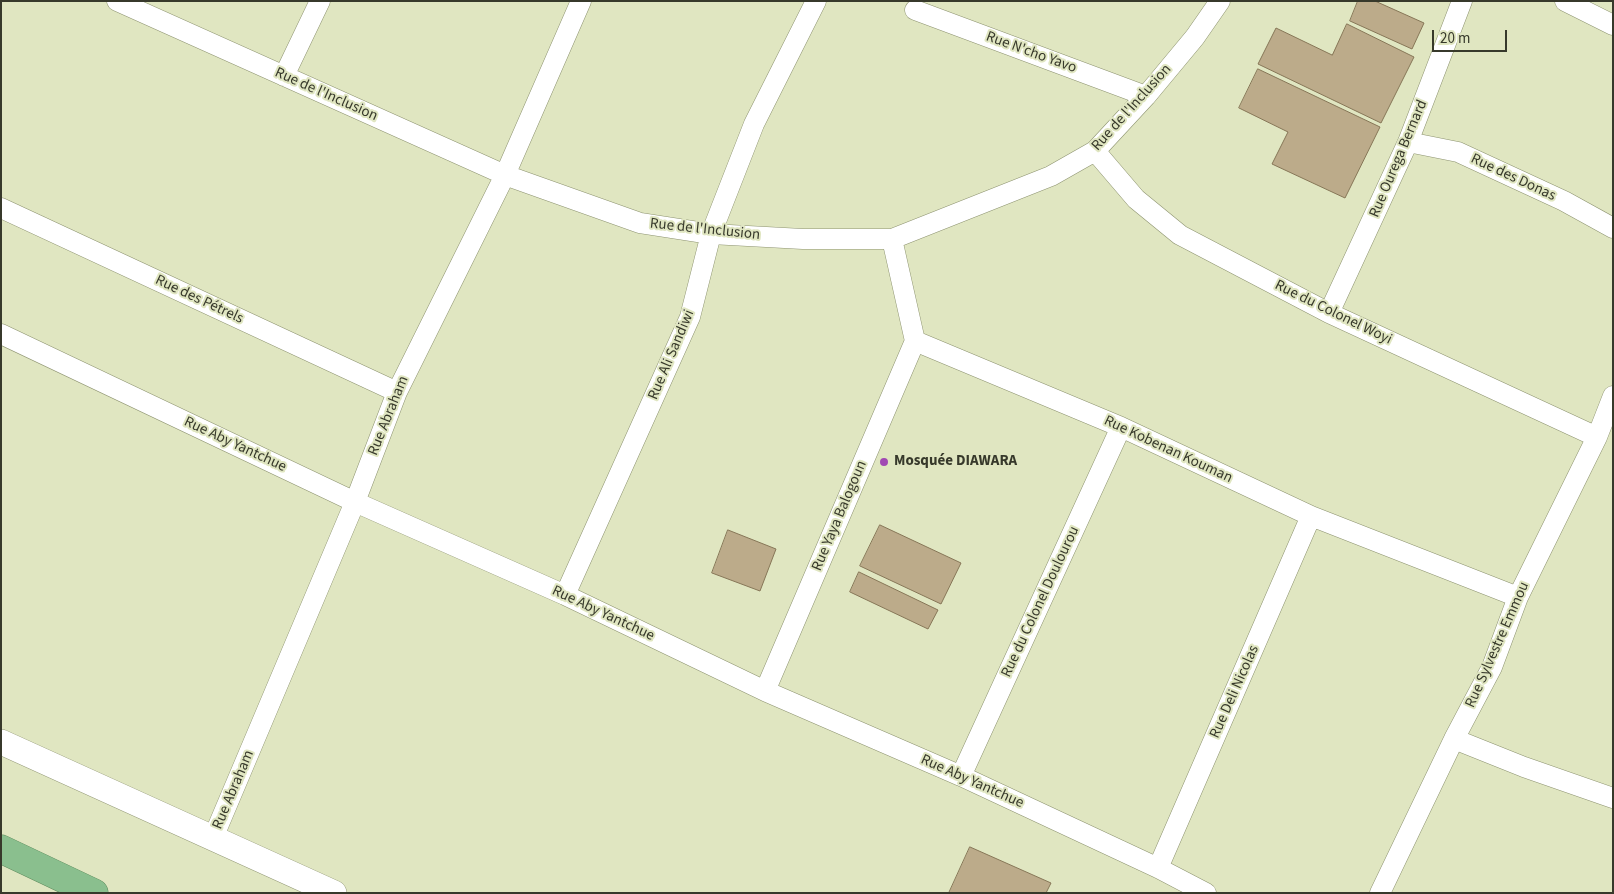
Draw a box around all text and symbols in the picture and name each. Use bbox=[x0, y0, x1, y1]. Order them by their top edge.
scale bar bbox=[1434, 20, 1509, 52]
street label: Rue N'cho Yavo bbox=[983, 28, 1079, 78]
text: 20 m bbox=[1440, 28, 1470, 49]
street label: Rue de l'Inclusion bbox=[1088, 61, 1176, 155]
street label: Rue de l'Inclusion bbox=[272, 64, 380, 126]
street label: Rue Ourega Bernard bbox=[1366, 97, 1432, 221]
street label: Rue des Donas bbox=[1468, 150, 1558, 206]
street label: Rue de l'Inclusion bbox=[649, 215, 761, 245]
street label: Rue des Pétrels bbox=[152, 272, 246, 328]
street label: Rue du Colonel Woyi bbox=[1271, 277, 1395, 349]
street label: Rue Ali Sandiwi bbox=[645, 307, 699, 403]
street label: Rue Abraham bbox=[365, 374, 413, 458]
street label: Rue Kobenan Kouman bbox=[1101, 412, 1235, 488]
street label: Rue Aby Yantchue bbox=[181, 413, 289, 477]
place label: Mosquée DIAWARA bbox=[894, 453, 1017, 471]
marker: Mosquée DIAWARA bbox=[878, 456, 890, 468]
street label: Rue Yaya Balogoun bbox=[809, 458, 871, 574]
street label: Rue du Colonel Doulourou bbox=[998, 524, 1084, 680]
street label: Rue Sylvestre Emmou bbox=[1462, 579, 1534, 711]
street label: Rue Aby Yantchue bbox=[549, 582, 657, 646]
street label: Rue Deli Nicolas bbox=[1206, 643, 1264, 741]
street label: Rue Abraham bbox=[209, 748, 259, 832]
street label: Rue Aby Yantchue bbox=[918, 751, 1026, 813]

